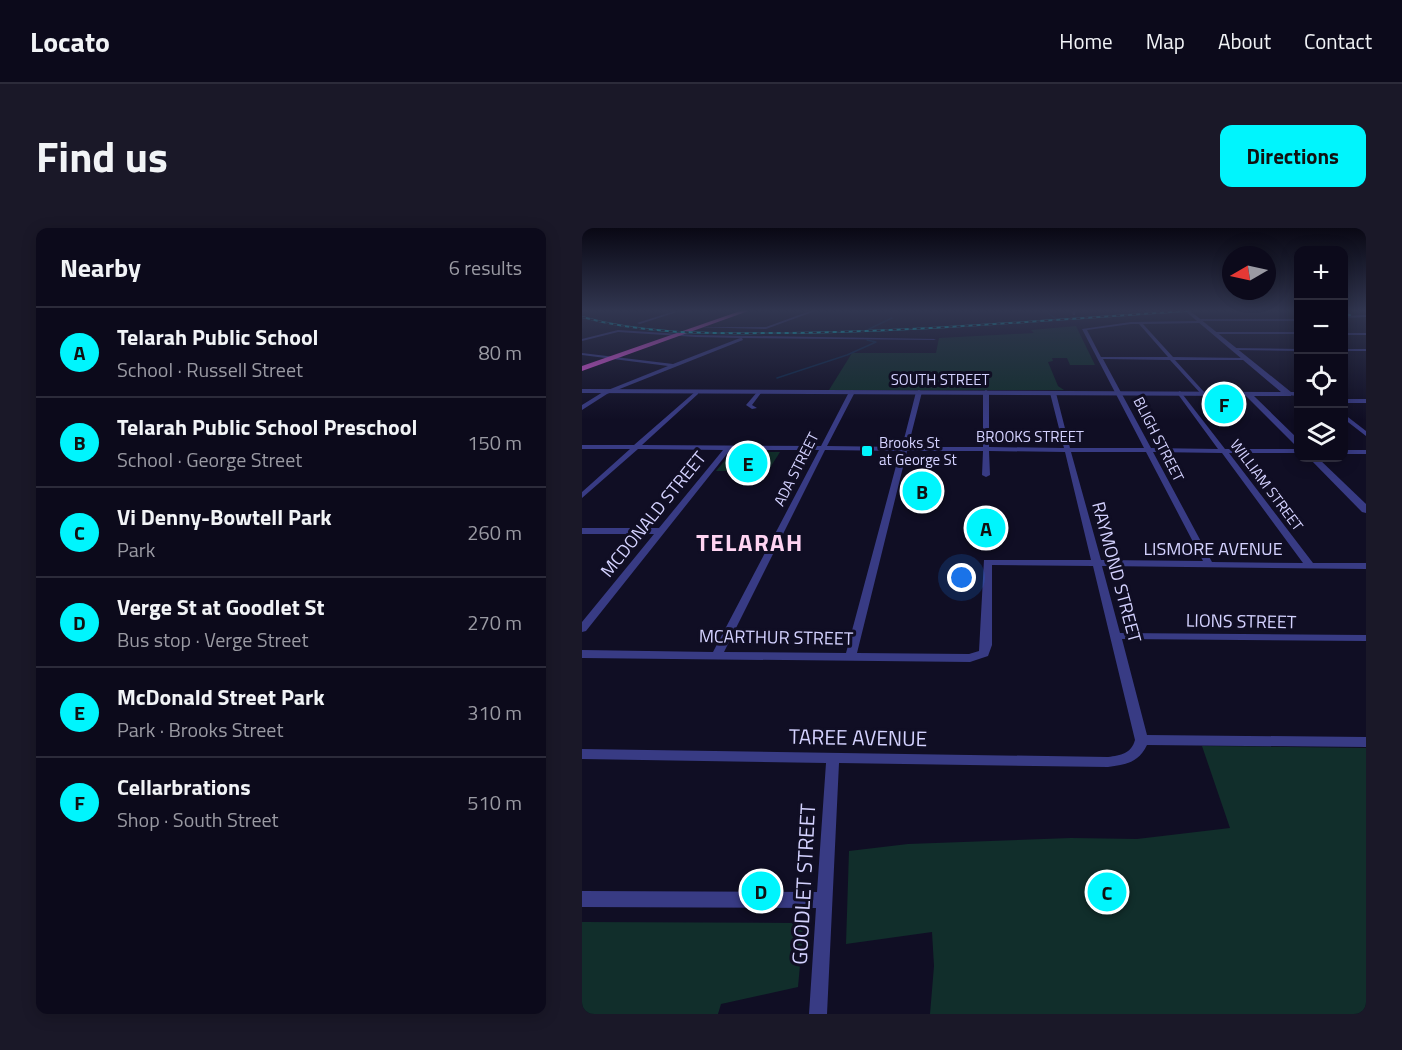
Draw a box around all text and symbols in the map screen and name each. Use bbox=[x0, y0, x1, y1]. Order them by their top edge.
text: Locato bbox=[30, 20, 110, 63]
text: Home bbox=[1059, 25, 1113, 57]
text: Map bbox=[1146, 25, 1185, 57]
text: About bbox=[1218, 25, 1271, 57]
text: Contact bbox=[1304, 25, 1372, 57]
text: Find us bbox=[36, 124, 168, 188]
button: Directions bbox=[1220, 125, 1366, 187]
north arrow bbox=[1222, 246, 1276, 300]
map controls bbox=[1294, 246, 1348, 462]
button: + bbox=[1294, 246, 1348, 300]
text: Nearby bbox=[60, 248, 141, 287]
text: 6 results bbox=[449, 252, 522, 283]
button: − bbox=[1294, 300, 1348, 354]
text: Telarah Public School bbox=[117, 320, 319, 354]
text: A bbox=[73, 337, 86, 368]
text: 80 m bbox=[478, 337, 522, 368]
text: School · Russell Street bbox=[117, 354, 303, 385]
button: locate bbox=[1294, 354, 1348, 408]
street label: SOUTH STREET bbox=[891, 368, 989, 391]
pin: F bbox=[1204, 382, 1244, 426]
street label: BLIGH STREET bbox=[1128, 393, 1190, 486]
button: layers bbox=[1294, 408, 1348, 462]
text: Telarah Public School Preschool bbox=[117, 410, 417, 444]
street label: BROOKS STREET bbox=[976, 425, 1084, 448]
text: B bbox=[73, 427, 86, 458]
text: 150 m bbox=[467, 427, 522, 458]
street label: ADA STREET bbox=[768, 428, 825, 510]
place label: Brooks St at George St bbox=[879, 431, 957, 471]
street label: WILLIAM STREET bbox=[1225, 434, 1309, 536]
pin: E bbox=[728, 440, 768, 486]
text: School · George Street bbox=[117, 444, 302, 475]
marker: Brooks St at George St bbox=[860, 444, 874, 458]
street label: MCDONALD STREET bbox=[594, 445, 713, 583]
pin: B bbox=[902, 468, 942, 514]
street label: RAYMOND STREET bbox=[1085, 499, 1149, 646]
text: Vi Denny-Bowtell Park bbox=[117, 500, 332, 534]
pin: A bbox=[966, 506, 1006, 550]
text: C bbox=[74, 517, 85, 548]
text: 260 m bbox=[467, 517, 522, 548]
district label: TELARAH bbox=[696, 524, 804, 560]
text: Park bbox=[117, 534, 155, 565]
street label: LISMORE AVENUE bbox=[1143, 535, 1283, 562]
your location bbox=[947, 563, 976, 592]
text: Verge St at Goodlet St bbox=[117, 590, 324, 624]
text: D bbox=[73, 607, 86, 638]
text: 270 m bbox=[467, 607, 522, 638]
street label: LIONS STREET bbox=[1186, 607, 1297, 635]
street label: MCARTHUR STREET bbox=[699, 622, 854, 652]
text: Bus stop · Verge Street bbox=[117, 624, 308, 655]
text: McDonald Street Park bbox=[117, 680, 325, 714]
text: E bbox=[74, 697, 85, 728]
text: 310 m bbox=[467, 697, 522, 728]
text: Park · Brooks Street bbox=[117, 714, 283, 745]
street label: TAREE AVENUE bbox=[789, 720, 927, 754]
text: Cellarbrations bbox=[117, 770, 251, 804]
text: F bbox=[74, 787, 85, 818]
text: 510 m bbox=[467, 787, 522, 818]
street label: GOODLET STREET bbox=[783, 803, 823, 965]
text: Shop · South Street bbox=[117, 804, 279, 835]
pin: D bbox=[742, 868, 780, 914]
pin: C bbox=[1088, 870, 1126, 914]

